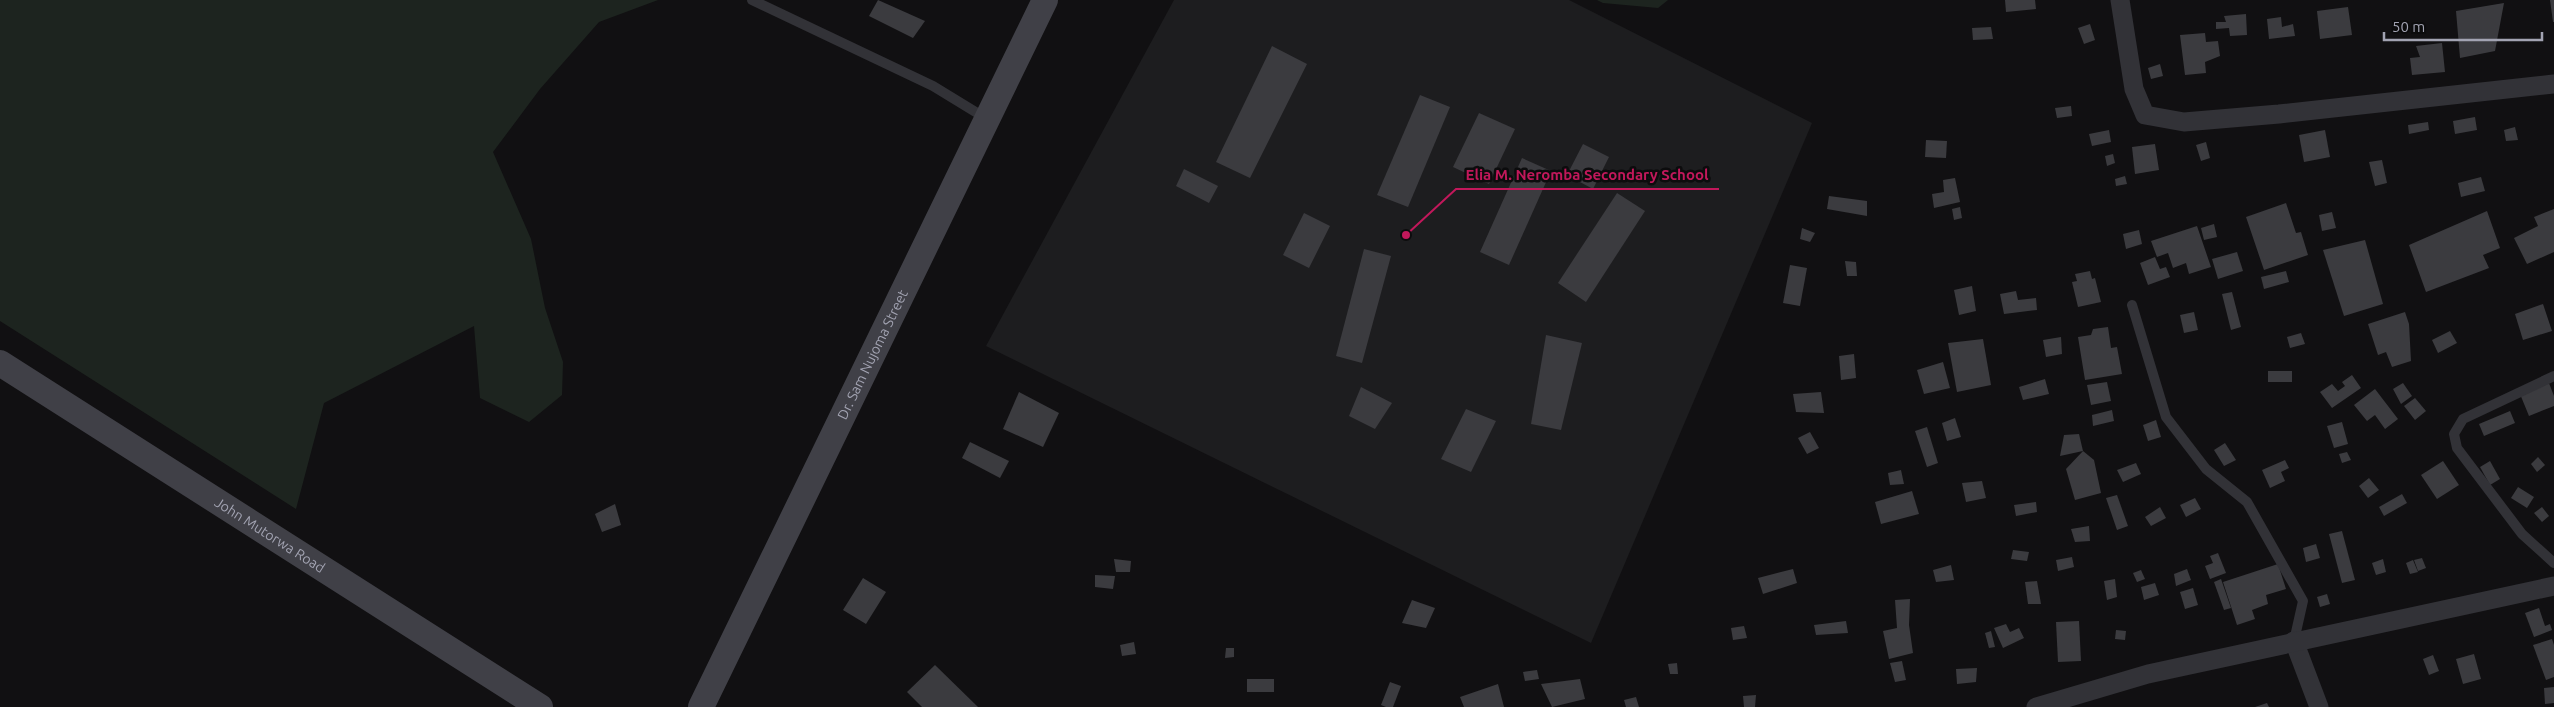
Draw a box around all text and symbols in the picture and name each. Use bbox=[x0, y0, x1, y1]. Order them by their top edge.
scale bar bbox=[2384, 10, 2542, 42]
text: 50 m bbox=[2392, 18, 2425, 35]
callout: Elia M. Neromba Secondary School bbox=[1456, 159, 1719, 189]
text: Elia M. Neromba Secondary School bbox=[1465, 166, 1709, 183]
street label: Dr. Sam Nujoma Street bbox=[834, 287, 911, 422]
street label: John Mutorwa Road bbox=[212, 494, 328, 576]

